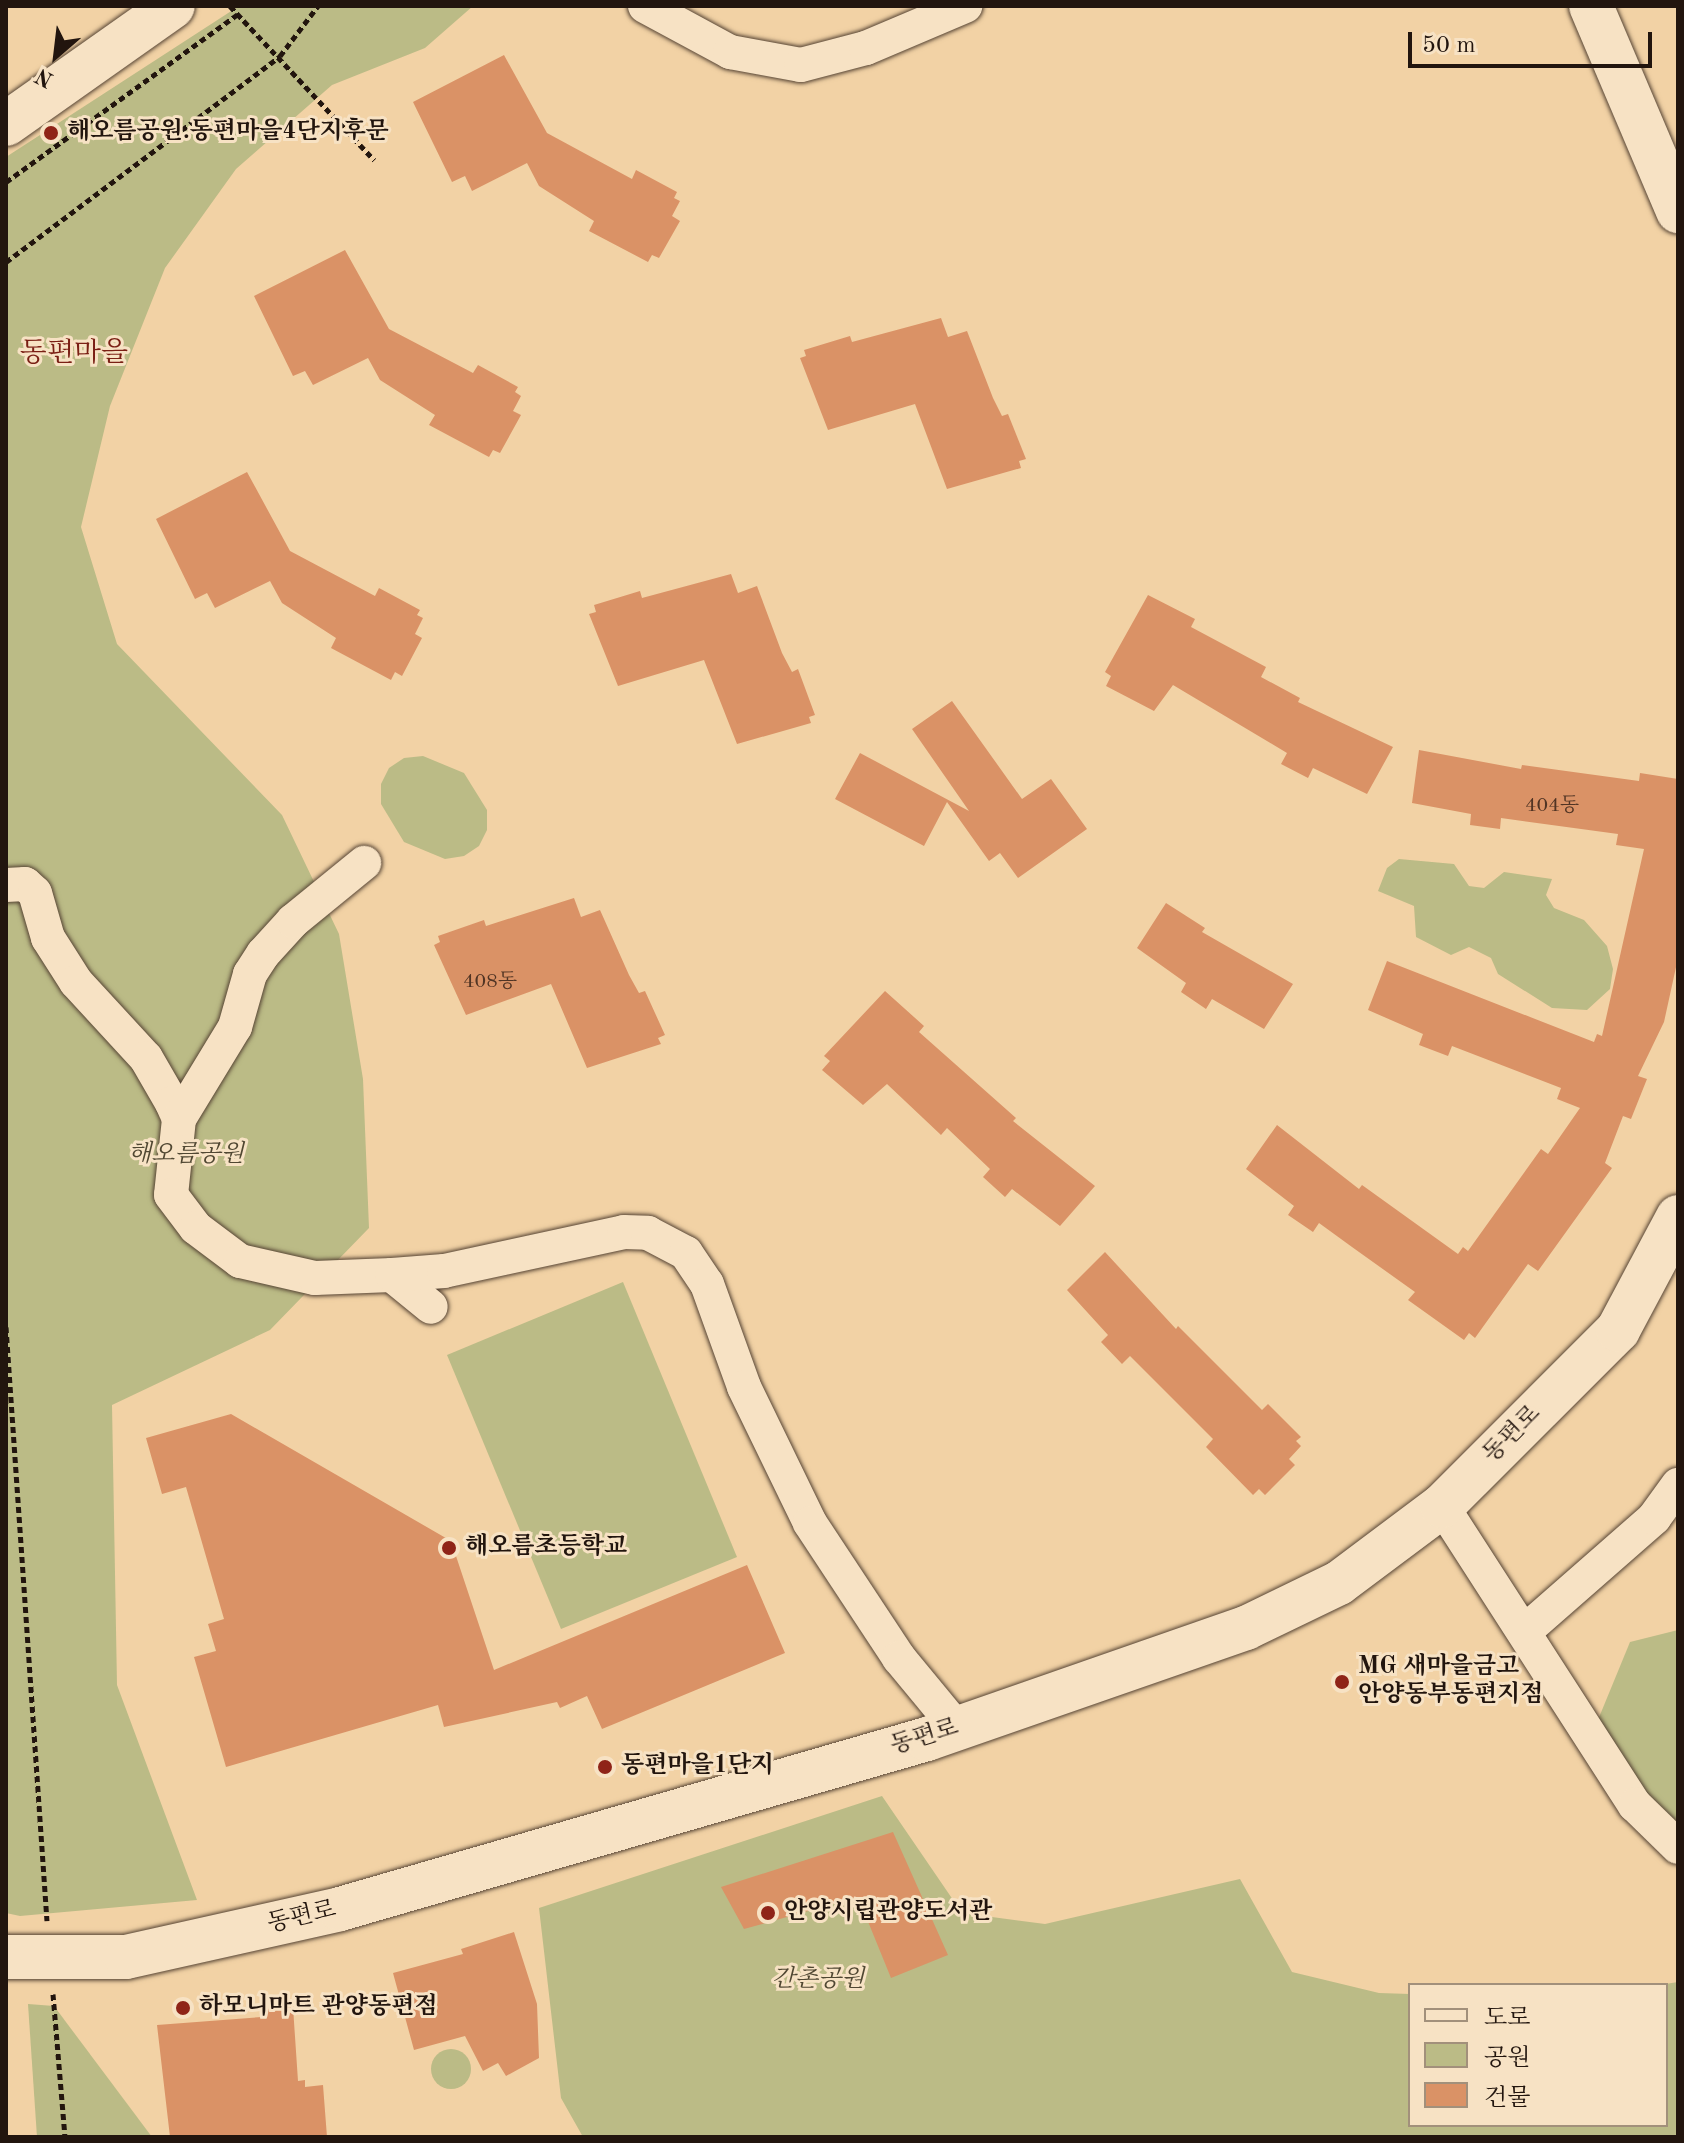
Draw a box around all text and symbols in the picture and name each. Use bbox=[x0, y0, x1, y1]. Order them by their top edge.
north arrow bbox=[16, 16, 96, 96]
scale bar bbox=[1412, 16, 1656, 66]
text: 50 m bbox=[1422, 34, 1476, 58]
text: N bbox=[32, 64, 57, 91]
place label: 해오름공원.동편마을4단지후문 bbox=[67, 119, 389, 147]
marker: 해오름공원.동편마을4단지후문 bbox=[42, 124, 60, 142]
district label: 동편마을 bbox=[20, 337, 128, 371]
house number: 404동 bbox=[1525, 794, 1579, 818]
house number: 408동 bbox=[463, 970, 517, 994]
park label: 해오름공원 bbox=[128, 1142, 244, 1170]
street label: 동편로 bbox=[1478, 1400, 1548, 1470]
place label: 해오름초등학교 bbox=[465, 1534, 627, 1562]
marker: 해오름초등학교 bbox=[440, 1539, 458, 1557]
place label: MG 새마을금고 안양동부동편지점 bbox=[1358, 1654, 1543, 1710]
marker: MG 새마을금고 안양동부동편지점 bbox=[1333, 1673, 1351, 1691]
street label: 동편로 bbox=[888, 1714, 962, 1762]
place label: 동편마을1단지 bbox=[621, 1753, 774, 1781]
marker: 동편마을1단지 bbox=[596, 1758, 614, 1776]
street label: 동편로 bbox=[265, 1896, 339, 1940]
place label: 안양시립관양도서관 bbox=[784, 1899, 993, 1927]
marker: 안양시립관양도서관 bbox=[759, 1904, 777, 1922]
park label: 간촌공원 bbox=[772, 1967, 864, 1995]
legend bbox=[1408, 1983, 1668, 2127]
place label: 하모니마트 관양동편점 bbox=[199, 1994, 438, 2022]
marker: 하모니마트 관양동편점 bbox=[174, 1999, 192, 2017]
text: 도로 bbox=[1484, 2007, 1530, 2031]
text: 공원 bbox=[1484, 2047, 1530, 2071]
text: 건물 bbox=[1484, 2087, 1530, 2111]

